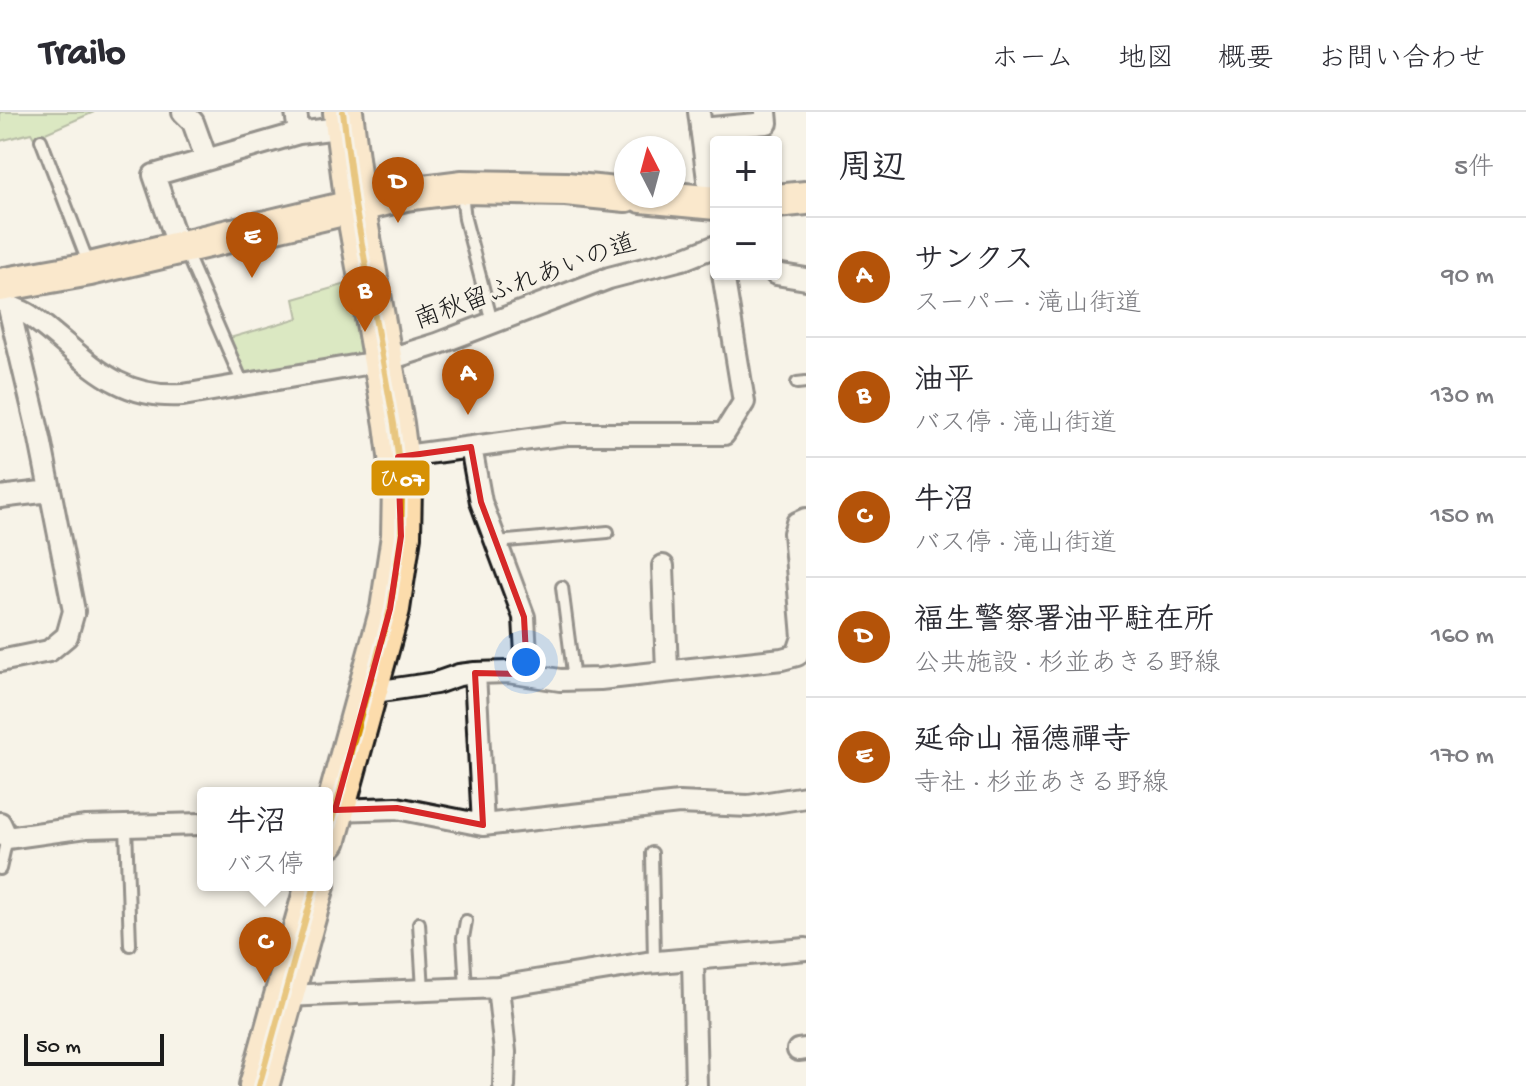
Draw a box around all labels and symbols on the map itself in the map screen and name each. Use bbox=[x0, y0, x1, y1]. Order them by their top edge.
north arrow bbox=[614, 136, 686, 208]
pin: D bbox=[372, 157, 424, 223]
pin: E bbox=[226, 212, 278, 278]
street label: 南秋留ふれあいの道 bbox=[410, 228, 641, 339]
pin: B bbox=[339, 266, 391, 332]
pin: A bbox=[442, 349, 494, 415]
line badge: ひ07 bbox=[370, 459, 431, 497]
text: ひ07 bbox=[378, 469, 426, 495]
your location bbox=[506, 642, 546, 682]
pin: C bbox=[239, 917, 291, 983]
scale bar bbox=[24, 1030, 164, 1066]

